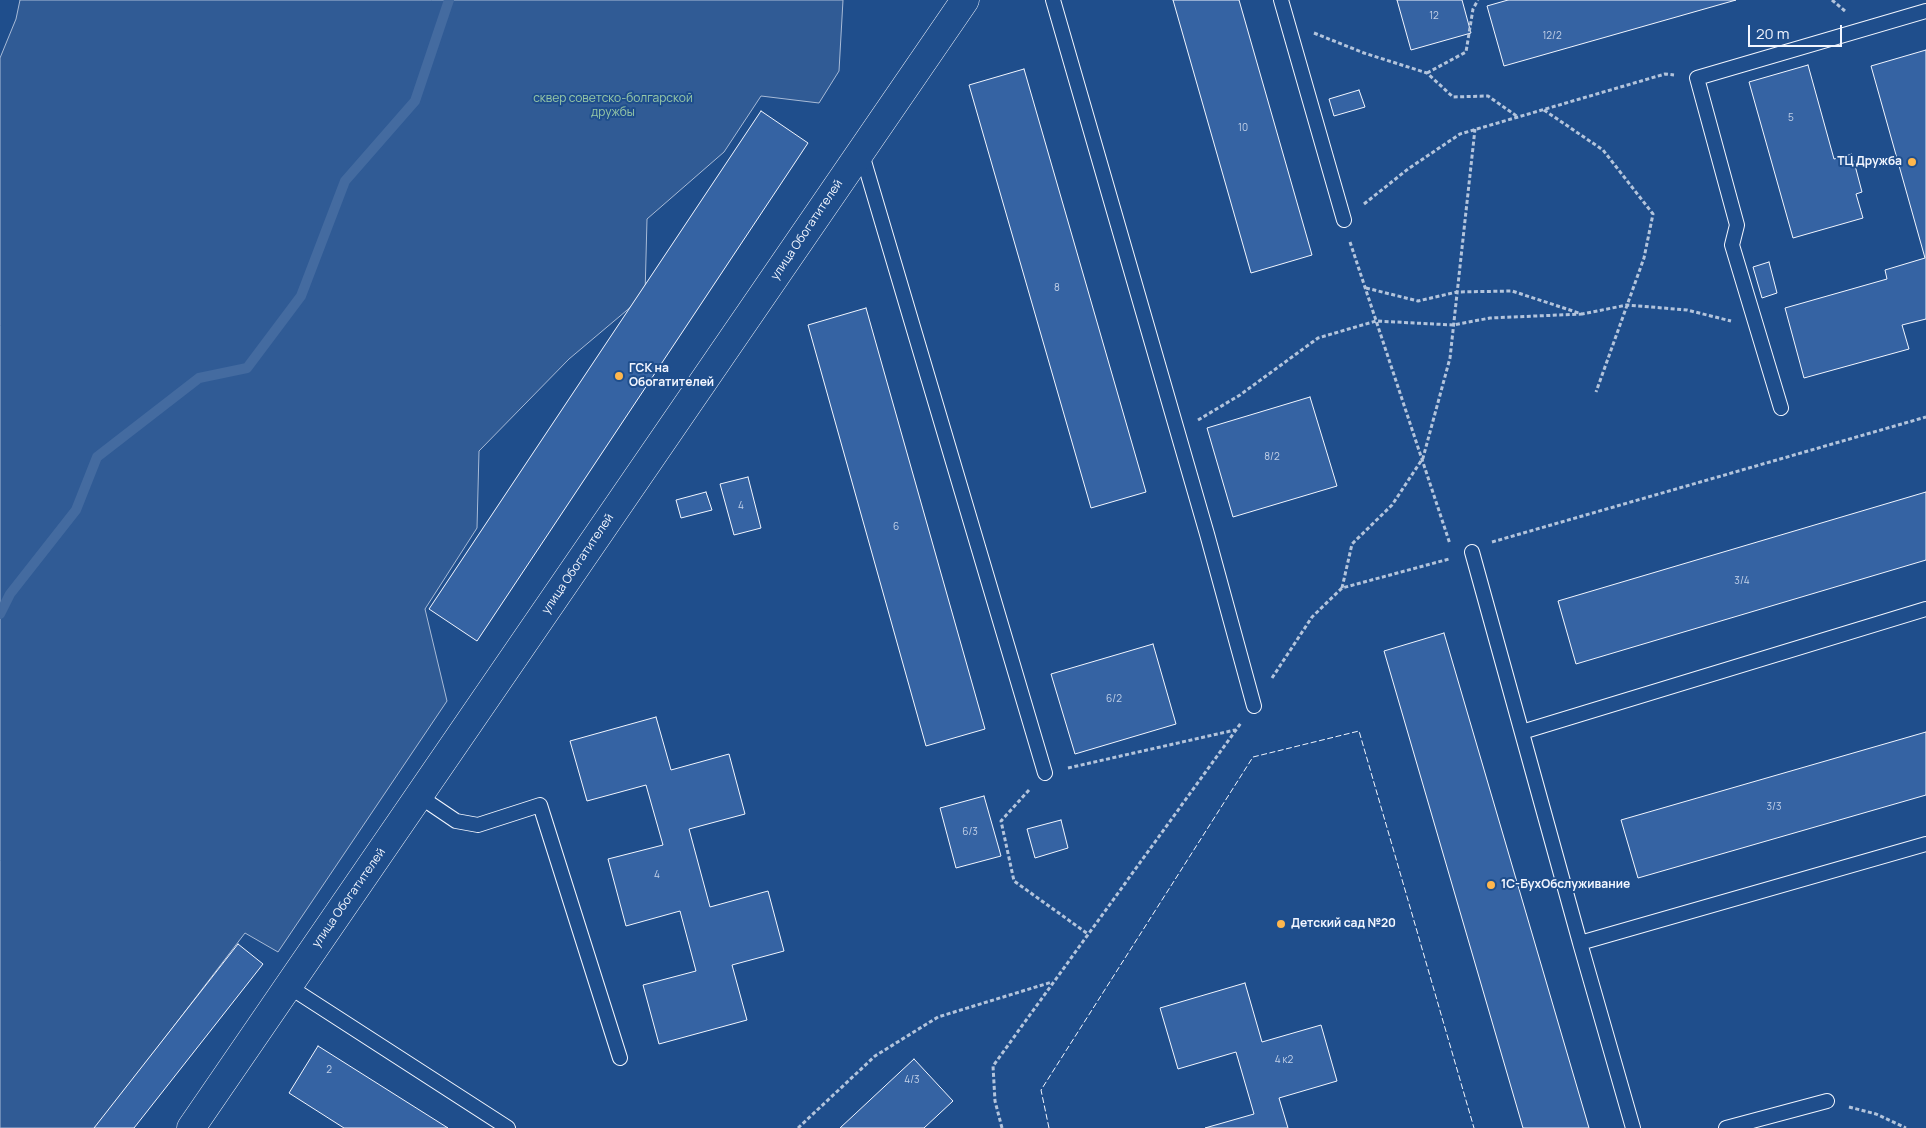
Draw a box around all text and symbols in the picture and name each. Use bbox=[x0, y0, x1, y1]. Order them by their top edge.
house number: 12 bbox=[1429, 10, 1439, 22]
scale bar bbox=[1751, 15, 1845, 47]
text: 20 m bbox=[1756, 23, 1789, 44]
house number: 12/2 bbox=[1542, 30, 1562, 42]
park label: сквер советско-болгарской дружбы bbox=[533, 92, 693, 120]
house number: 5 bbox=[1788, 112, 1794, 124]
house number: 10 bbox=[1238, 122, 1248, 134]
place label: ТЦ Дружба bbox=[1837, 155, 1902, 169]
marker: ТЦ Дружба bbox=[1906, 156, 1918, 168]
street label: улица Обогатителей bbox=[768, 177, 846, 283]
house number: 8 bbox=[1054, 282, 1060, 294]
place label: ГСК на Обогатителей bbox=[629, 362, 714, 390]
marker: ГСК на Обогатителей bbox=[613, 370, 625, 382]
house number: 8/2 bbox=[1264, 451, 1280, 463]
house number: 4 bbox=[738, 500, 744, 512]
street label: улица Обогатителей bbox=[539, 511, 617, 617]
house number: 6 bbox=[893, 521, 899, 533]
house number: 3/4 bbox=[1734, 575, 1750, 587]
house number: 6/2 bbox=[1106, 693, 1122, 705]
house number: 3/3 bbox=[1767, 801, 1781, 813]
house number: 6/3 bbox=[962, 826, 978, 838]
street label: улица Обогатителей bbox=[309, 846, 389, 950]
house number: 4 bbox=[654, 869, 660, 881]
place label: 1С-БухОбслуживание bbox=[1501, 878, 1630, 892]
marker: 1С-БухОбслуживание bbox=[1485, 879, 1497, 891]
place label: Детский сад №20 bbox=[1291, 917, 1396, 931]
marker: Детский сад №20 bbox=[1275, 918, 1287, 930]
house number: 4 к2 bbox=[1275, 1054, 1293, 1066]
house number: 2 bbox=[326, 1064, 332, 1076]
house number: 4/3 bbox=[904, 1074, 920, 1086]

